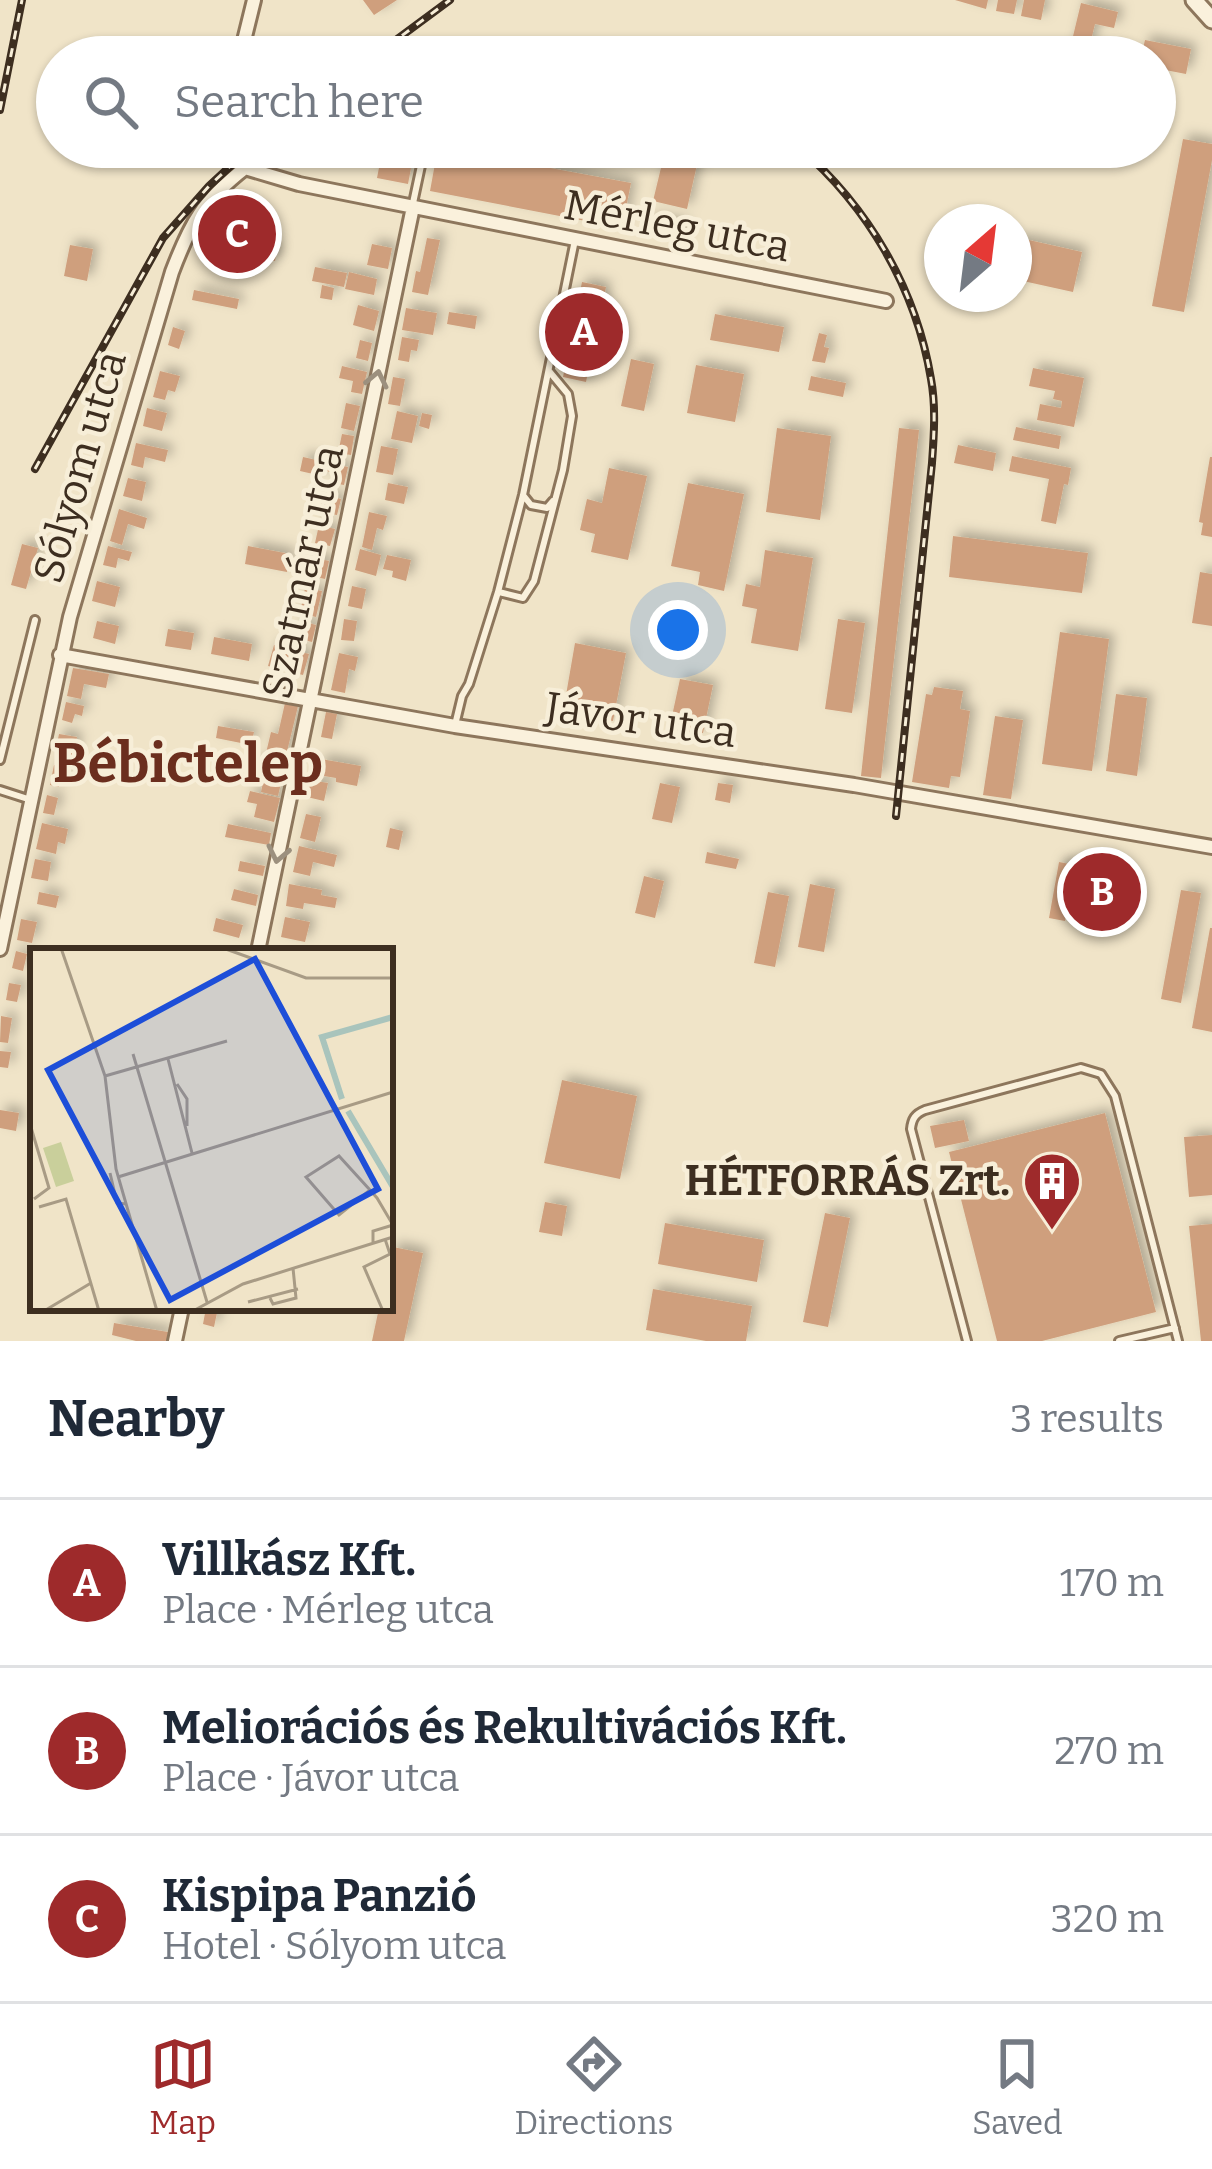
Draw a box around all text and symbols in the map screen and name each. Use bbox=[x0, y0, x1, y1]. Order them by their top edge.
search box bbox=[36, 36, 1176, 168]
icon: search bbox=[78, 69, 144, 135]
text: Search here bbox=[174, 75, 424, 129]
street label: Mérleg utca bbox=[560, 180, 794, 272]
pin: C bbox=[198, 189, 276, 279]
north arrow bbox=[924, 204, 1032, 312]
pin: A bbox=[545, 287, 623, 377]
street label: Sólyom utca bbox=[23, 345, 137, 589]
one-way arrow bbox=[363, 369, 389, 389]
street label: Szatmár utca bbox=[252, 441, 354, 703]
your location bbox=[648, 600, 708, 660]
street label: Jávor utca bbox=[542, 682, 739, 758]
district label: Bébictelep bbox=[53, 732, 323, 796]
one-way arrow bbox=[266, 844, 292, 864]
pin: B bbox=[1063, 847, 1141, 937]
inset map bbox=[30, 948, 393, 1311]
building icon: HÉTFORRÁS Zrt. bbox=[1021, 1150, 1083, 1232]
place label: HÉTFORRÁS Zrt. bbox=[685, 1154, 1010, 1206]
text: Nearby bbox=[48, 1388, 224, 1450]
text: 3 results bbox=[1010, 1396, 1164, 1442]
text: Villkász Kft. bbox=[162, 1533, 416, 1587]
text: A bbox=[73, 1560, 101, 1606]
text: 170 m bbox=[1060, 1560, 1164, 1606]
text: Place · Mérleg utca bbox=[162, 1587, 494, 1633]
text: Meliorációs és Rekultivációs Kft. bbox=[162, 1701, 847, 1755]
text: B bbox=[74, 1728, 100, 1774]
text: 270 m bbox=[1054, 1728, 1164, 1774]
text: Place · Jávor utca bbox=[162, 1755, 459, 1801]
text: Kispipa Panzió bbox=[162, 1869, 477, 1923]
text: C bbox=[75, 1896, 99, 1942]
text: 320 m bbox=[1051, 1896, 1164, 1942]
text: Hotel · Sólyom utca bbox=[162, 1923, 506, 1969]
tab: Map bbox=[149, 2031, 216, 2143]
tab: Directions bbox=[515, 2031, 673, 2143]
tab: Saved bbox=[972, 2031, 1063, 2143]

